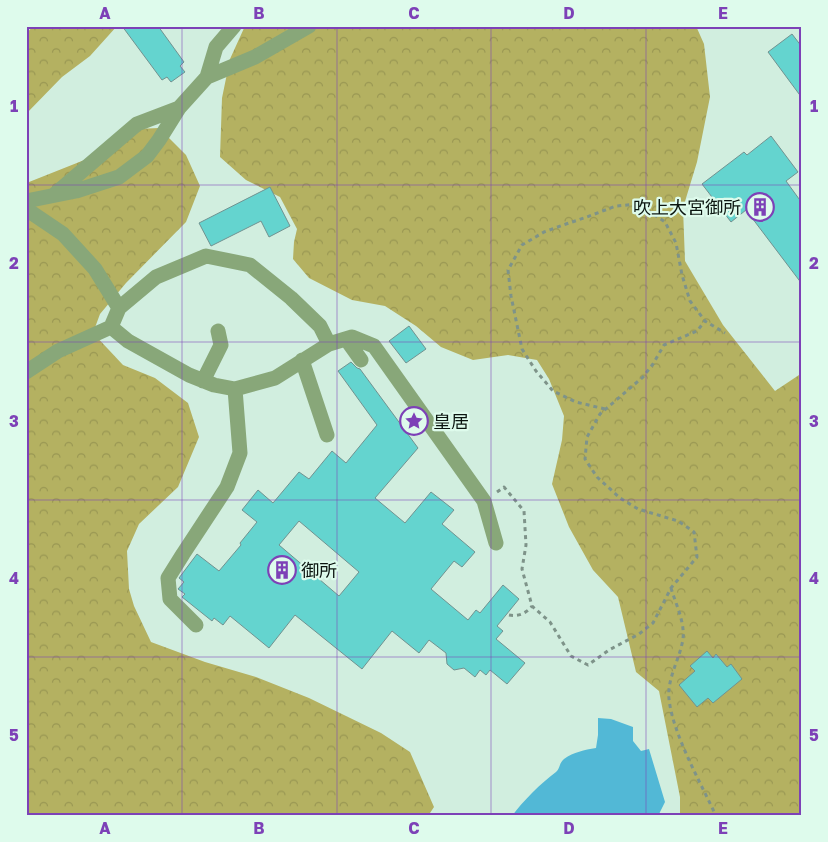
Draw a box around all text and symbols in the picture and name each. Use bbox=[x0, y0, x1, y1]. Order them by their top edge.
text: A bbox=[99, 3, 111, 23]
text: B bbox=[253, 3, 265, 23]
text: C bbox=[408, 3, 420, 23]
text: D bbox=[563, 3, 575, 23]
text: E bbox=[718, 3, 728, 23]
text: 1 bbox=[10, 96, 18, 116]
text: 1 bbox=[810, 96, 818, 116]
building icon: 吹上大宮御所 bbox=[745, 192, 775, 222]
place label: 吹上大宮御所 bbox=[633, 196, 741, 218]
text: 2 bbox=[9, 253, 19, 273]
text: 2 bbox=[809, 253, 819, 273]
place icon: 皇居 bbox=[399, 406, 429, 436]
place label: 皇居 bbox=[433, 410, 469, 432]
text: 3 bbox=[9, 411, 19, 431]
text: 3 bbox=[809, 411, 819, 431]
building icon: 御所 bbox=[267, 555, 297, 585]
place label: 御所 bbox=[301, 559, 337, 581]
text: 4 bbox=[9, 568, 19, 588]
text: 4 bbox=[809, 568, 819, 588]
text: 5 bbox=[9, 725, 19, 745]
text: 5 bbox=[809, 725, 819, 745]
text: A bbox=[99, 818, 111, 838]
text: B bbox=[253, 818, 265, 838]
text: C bbox=[408, 818, 420, 838]
text: D bbox=[563, 818, 575, 838]
text: E bbox=[718, 818, 728, 838]

